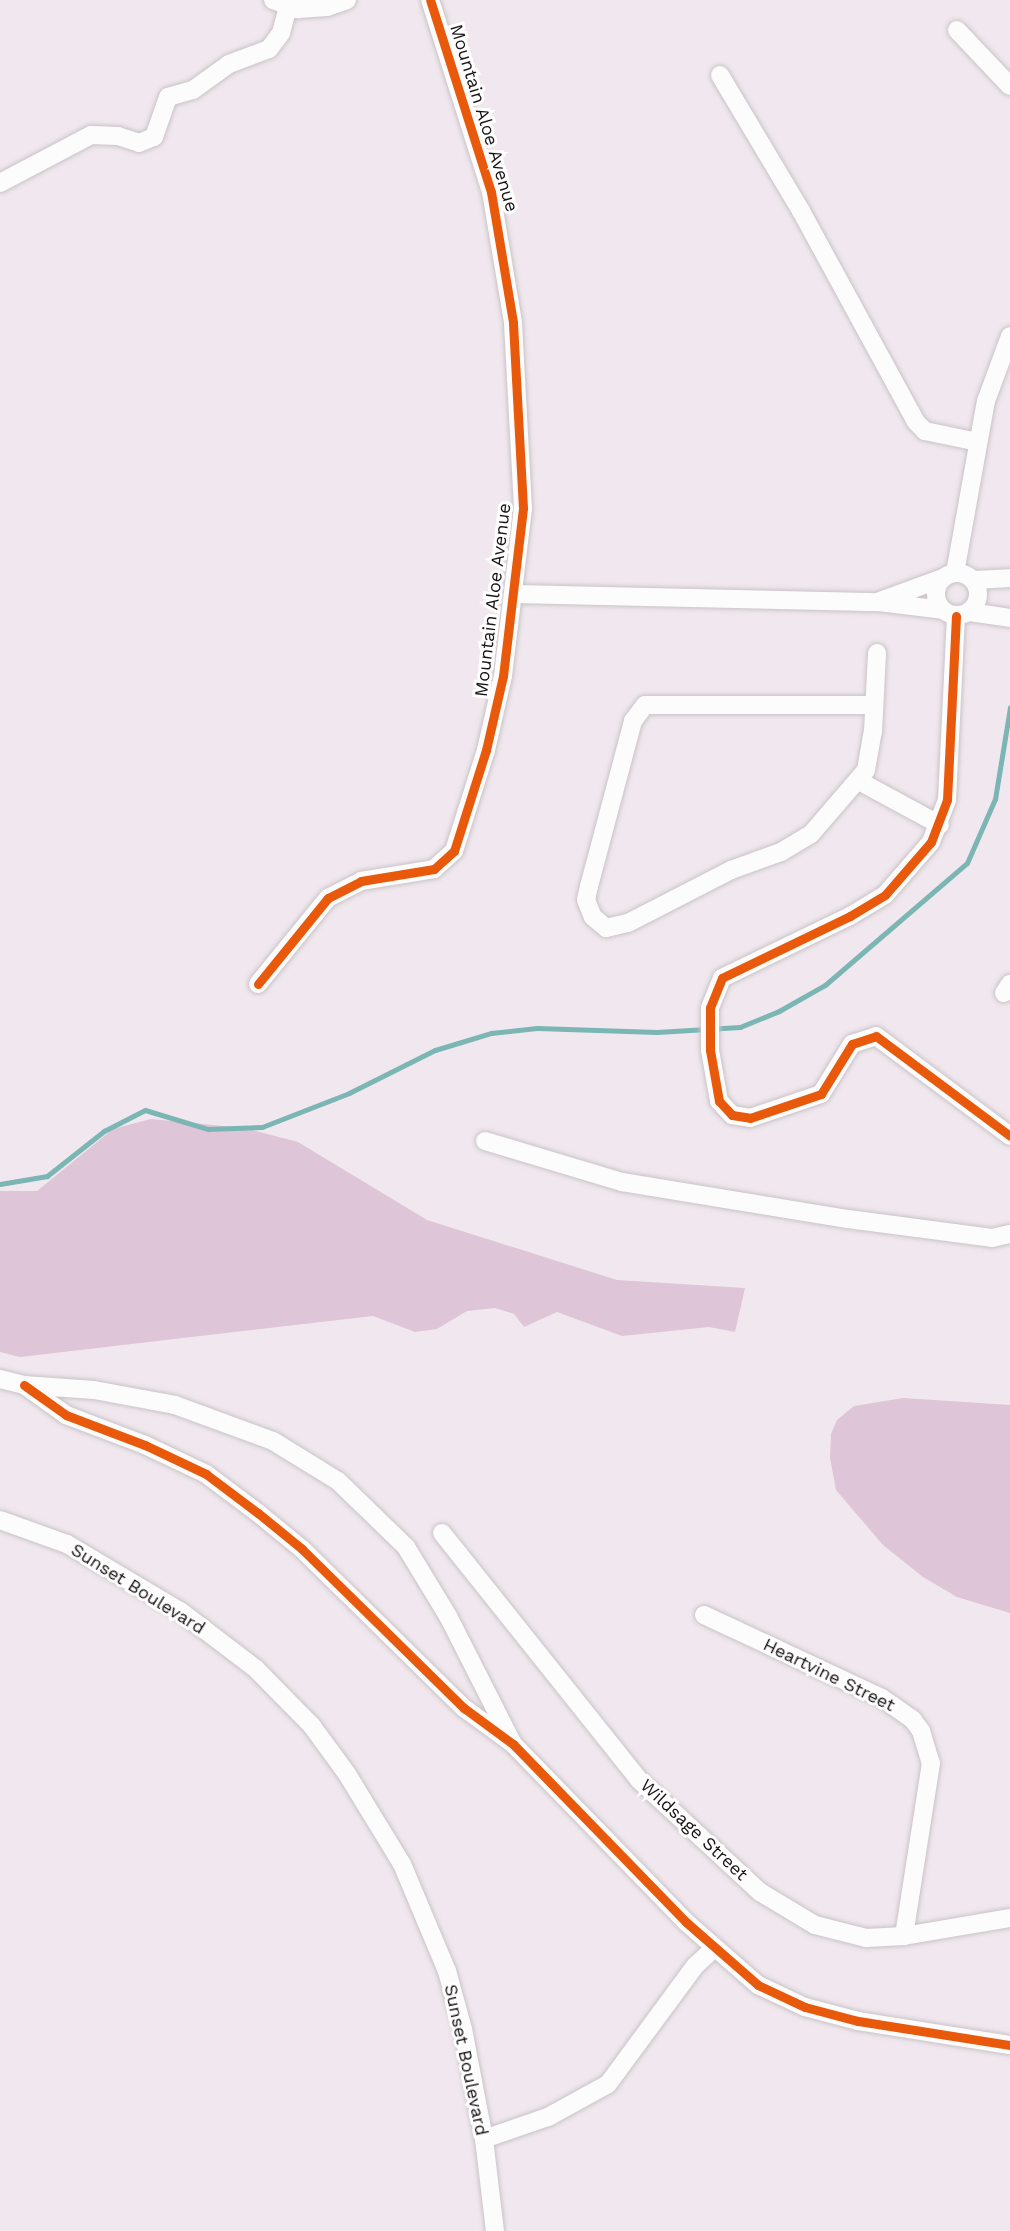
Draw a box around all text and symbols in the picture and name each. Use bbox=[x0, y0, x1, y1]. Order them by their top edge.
street label: Mountain Aloe Avenue bbox=[445, 21, 523, 215]
street label: Mountain Aloe Avenue bbox=[470, 501, 516, 699]
street label: Sunset Boulevard bbox=[67, 1539, 209, 1639]
street label: Heartvine Street bbox=[760, 1634, 898, 1716]
street label: Wildsage Street bbox=[636, 1775, 752, 1885]
street label: Sunset Boulevard bbox=[439, 1982, 493, 2138]

